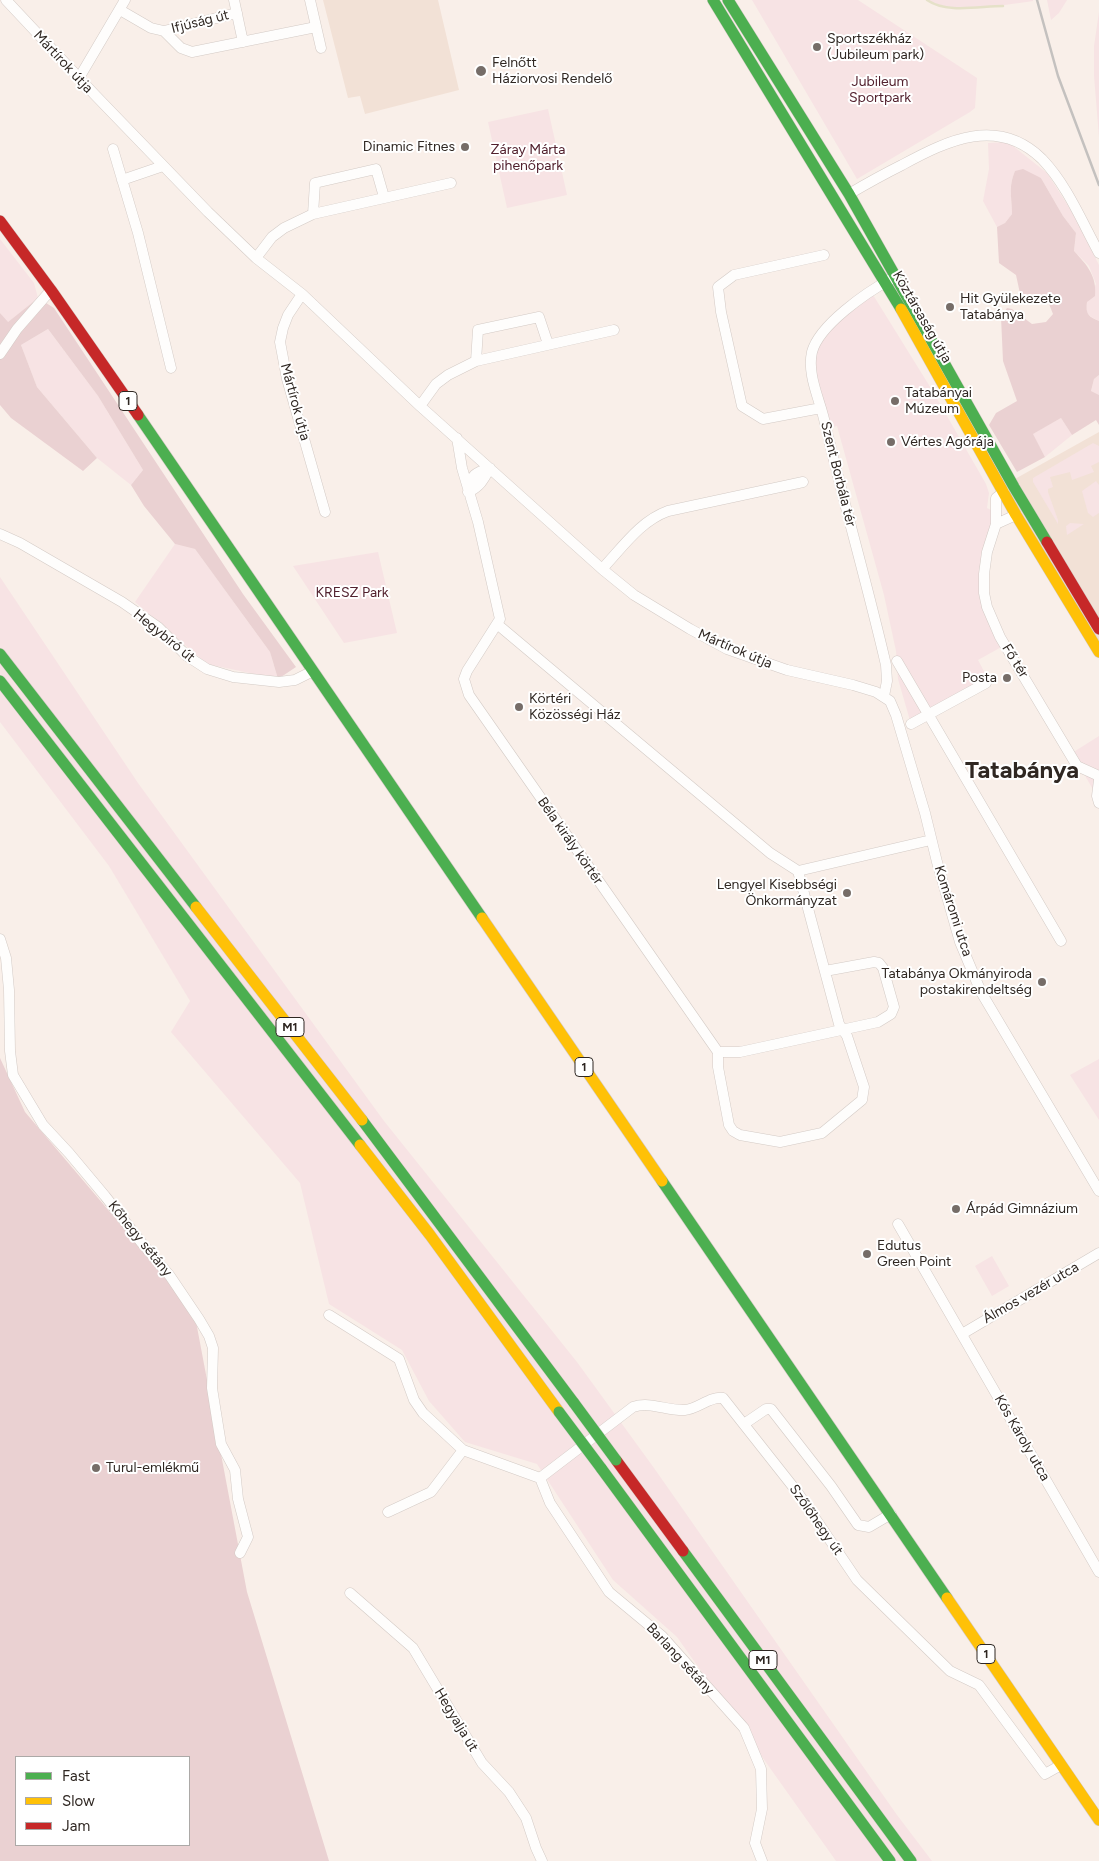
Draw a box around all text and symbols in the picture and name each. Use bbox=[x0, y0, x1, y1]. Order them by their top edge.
street label: Ifjúság út bbox=[169, 7, 231, 37]
street label: Mártírok útja bbox=[30, 27, 96, 97]
place label: Sportszékház (Jubileum park) bbox=[827, 31, 924, 64]
marker: Sportszékház (Jubileum park) bbox=[811, 41, 823, 53]
place label: Felnőtt Háziorvosi Rendelő bbox=[492, 55, 612, 88]
marker: Felnőtt Háziorvosi Rendelő bbox=[474, 64, 488, 78]
park label: Jubileum Sportpark bbox=[849, 74, 911, 106]
place label: Dinamic Fitnes bbox=[363, 139, 455, 155]
marker: Dinamic Fitnes bbox=[459, 141, 471, 153]
park label: Záray Márta pihenőpark bbox=[491, 142, 565, 174]
street label: Köztársaság útja bbox=[889, 268, 955, 366]
place label: Hit Gyülekezete Tatabánya bbox=[960, 291, 1061, 324]
marker: Hit Gyülekezete Tatabánya bbox=[944, 301, 956, 313]
street label: Mártírok útja bbox=[277, 362, 313, 442]
place label: Tatabányai Múzeum bbox=[905, 385, 972, 418]
road number: 1 bbox=[119, 392, 137, 411]
marker: Tatabányai Múzeum bbox=[889, 395, 901, 407]
street label: Szent Borbála tér bbox=[817, 420, 859, 528]
place label: Vértes Agórája bbox=[901, 434, 994, 450]
marker: Vértes Agórája bbox=[885, 436, 897, 448]
park label: KRESZ Park bbox=[315, 585, 389, 601]
street label: Hegybíró út bbox=[130, 606, 198, 666]
street label: Mártírok útja bbox=[695, 626, 775, 672]
street label: Fő tér bbox=[998, 641, 1032, 681]
place label: Posta bbox=[962, 670, 997, 686]
marker: Posta bbox=[1001, 672, 1013, 684]
place label: Körtéri Közösségi Ház bbox=[529, 691, 621, 724]
marker: Körtéri Közösségi Ház bbox=[513, 701, 525, 713]
district label: Tatabánya bbox=[965, 757, 1079, 785]
street label: Béla király körtér bbox=[534, 794, 606, 888]
street label: Komáromi utca bbox=[930, 863, 976, 959]
place label: Lengyel Kisebbségi Önkormányzat bbox=[717, 877, 837, 910]
marker: Lengyel Kisebbségi Önkormányzat bbox=[841, 887, 853, 899]
place label: Tatabánya Okmányiroda postakirendeltség bbox=[882, 966, 1032, 999]
marker: Tatabánya Okmányiroda postakirendeltség bbox=[1036, 976, 1048, 988]
road number: M1 bbox=[276, 1018, 304, 1036]
road number: 1 bbox=[575, 1058, 593, 1076]
street label: Kőhegy sétány bbox=[104, 1198, 176, 1280]
place label: Árpád Gimnázium bbox=[966, 1201, 1078, 1217]
marker: Árpád Gimnázium bbox=[950, 1203, 962, 1215]
place label: Edutus Green Point bbox=[877, 1238, 951, 1270]
marker: Edutus Green Point bbox=[861, 1248, 873, 1260]
street label: Álmos vezér utca bbox=[980, 1259, 1082, 1327]
street label: Kós Károly utca bbox=[991, 1392, 1053, 1484]
place label: Turul-emlékmű bbox=[106, 1460, 199, 1476]
marker: Turul-emlékmű bbox=[90, 1462, 102, 1474]
street label: Szőlőhegy út bbox=[785, 1481, 847, 1559]
street label: Barlang sétány bbox=[643, 1620, 717, 1698]
road number: 1 bbox=[977, 1645, 995, 1664]
road number: M1 bbox=[749, 1650, 777, 1670]
street label: Hegyalja út bbox=[430, 1685, 482, 1755]
legend bbox=[15, 1756, 190, 1846]
text: Fast bbox=[62, 1767, 90, 1785]
text: Slow bbox=[62, 1792, 95, 1810]
text: Jam bbox=[62, 1817, 90, 1835]

